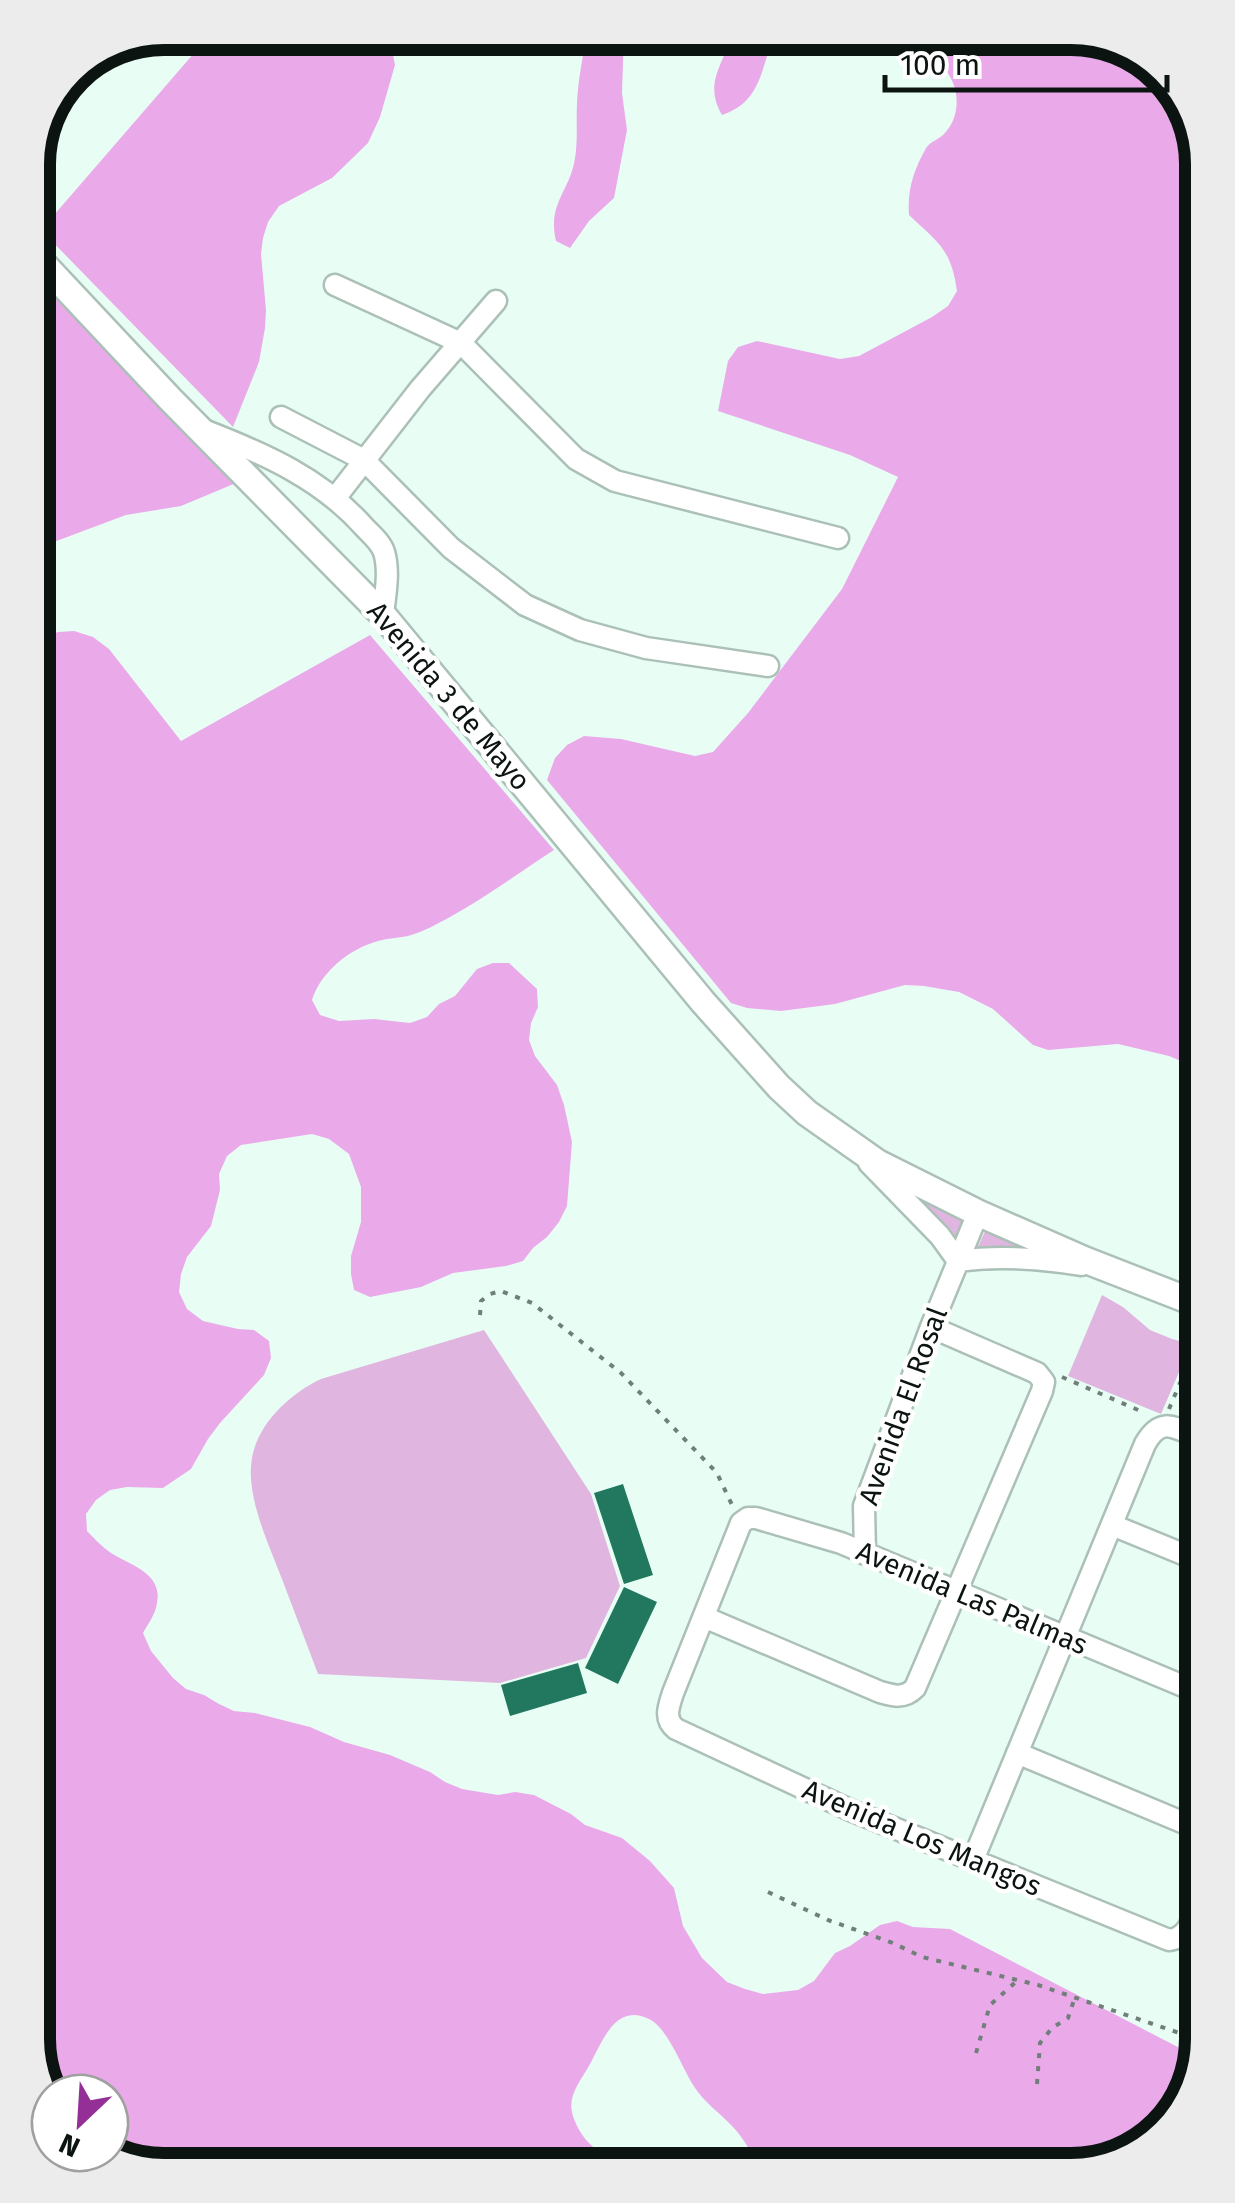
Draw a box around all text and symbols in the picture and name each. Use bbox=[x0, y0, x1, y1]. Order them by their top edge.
scale bar bbox=[885, 30, 1168, 92]
text: 100 m bbox=[900, 47, 980, 83]
street label: Avenida 3 de Mayo bbox=[360, 595, 538, 797]
street label: Avenida El Rosal bbox=[852, 1303, 954, 1509]
street label: Avenida Las Palmas bbox=[852, 1534, 1092, 1662]
street label: Avenida Los Mangos bbox=[798, 1773, 1046, 1903]
north arrow bbox=[30, 2073, 130, 2173]
text: N bbox=[54, 2126, 85, 2164]

